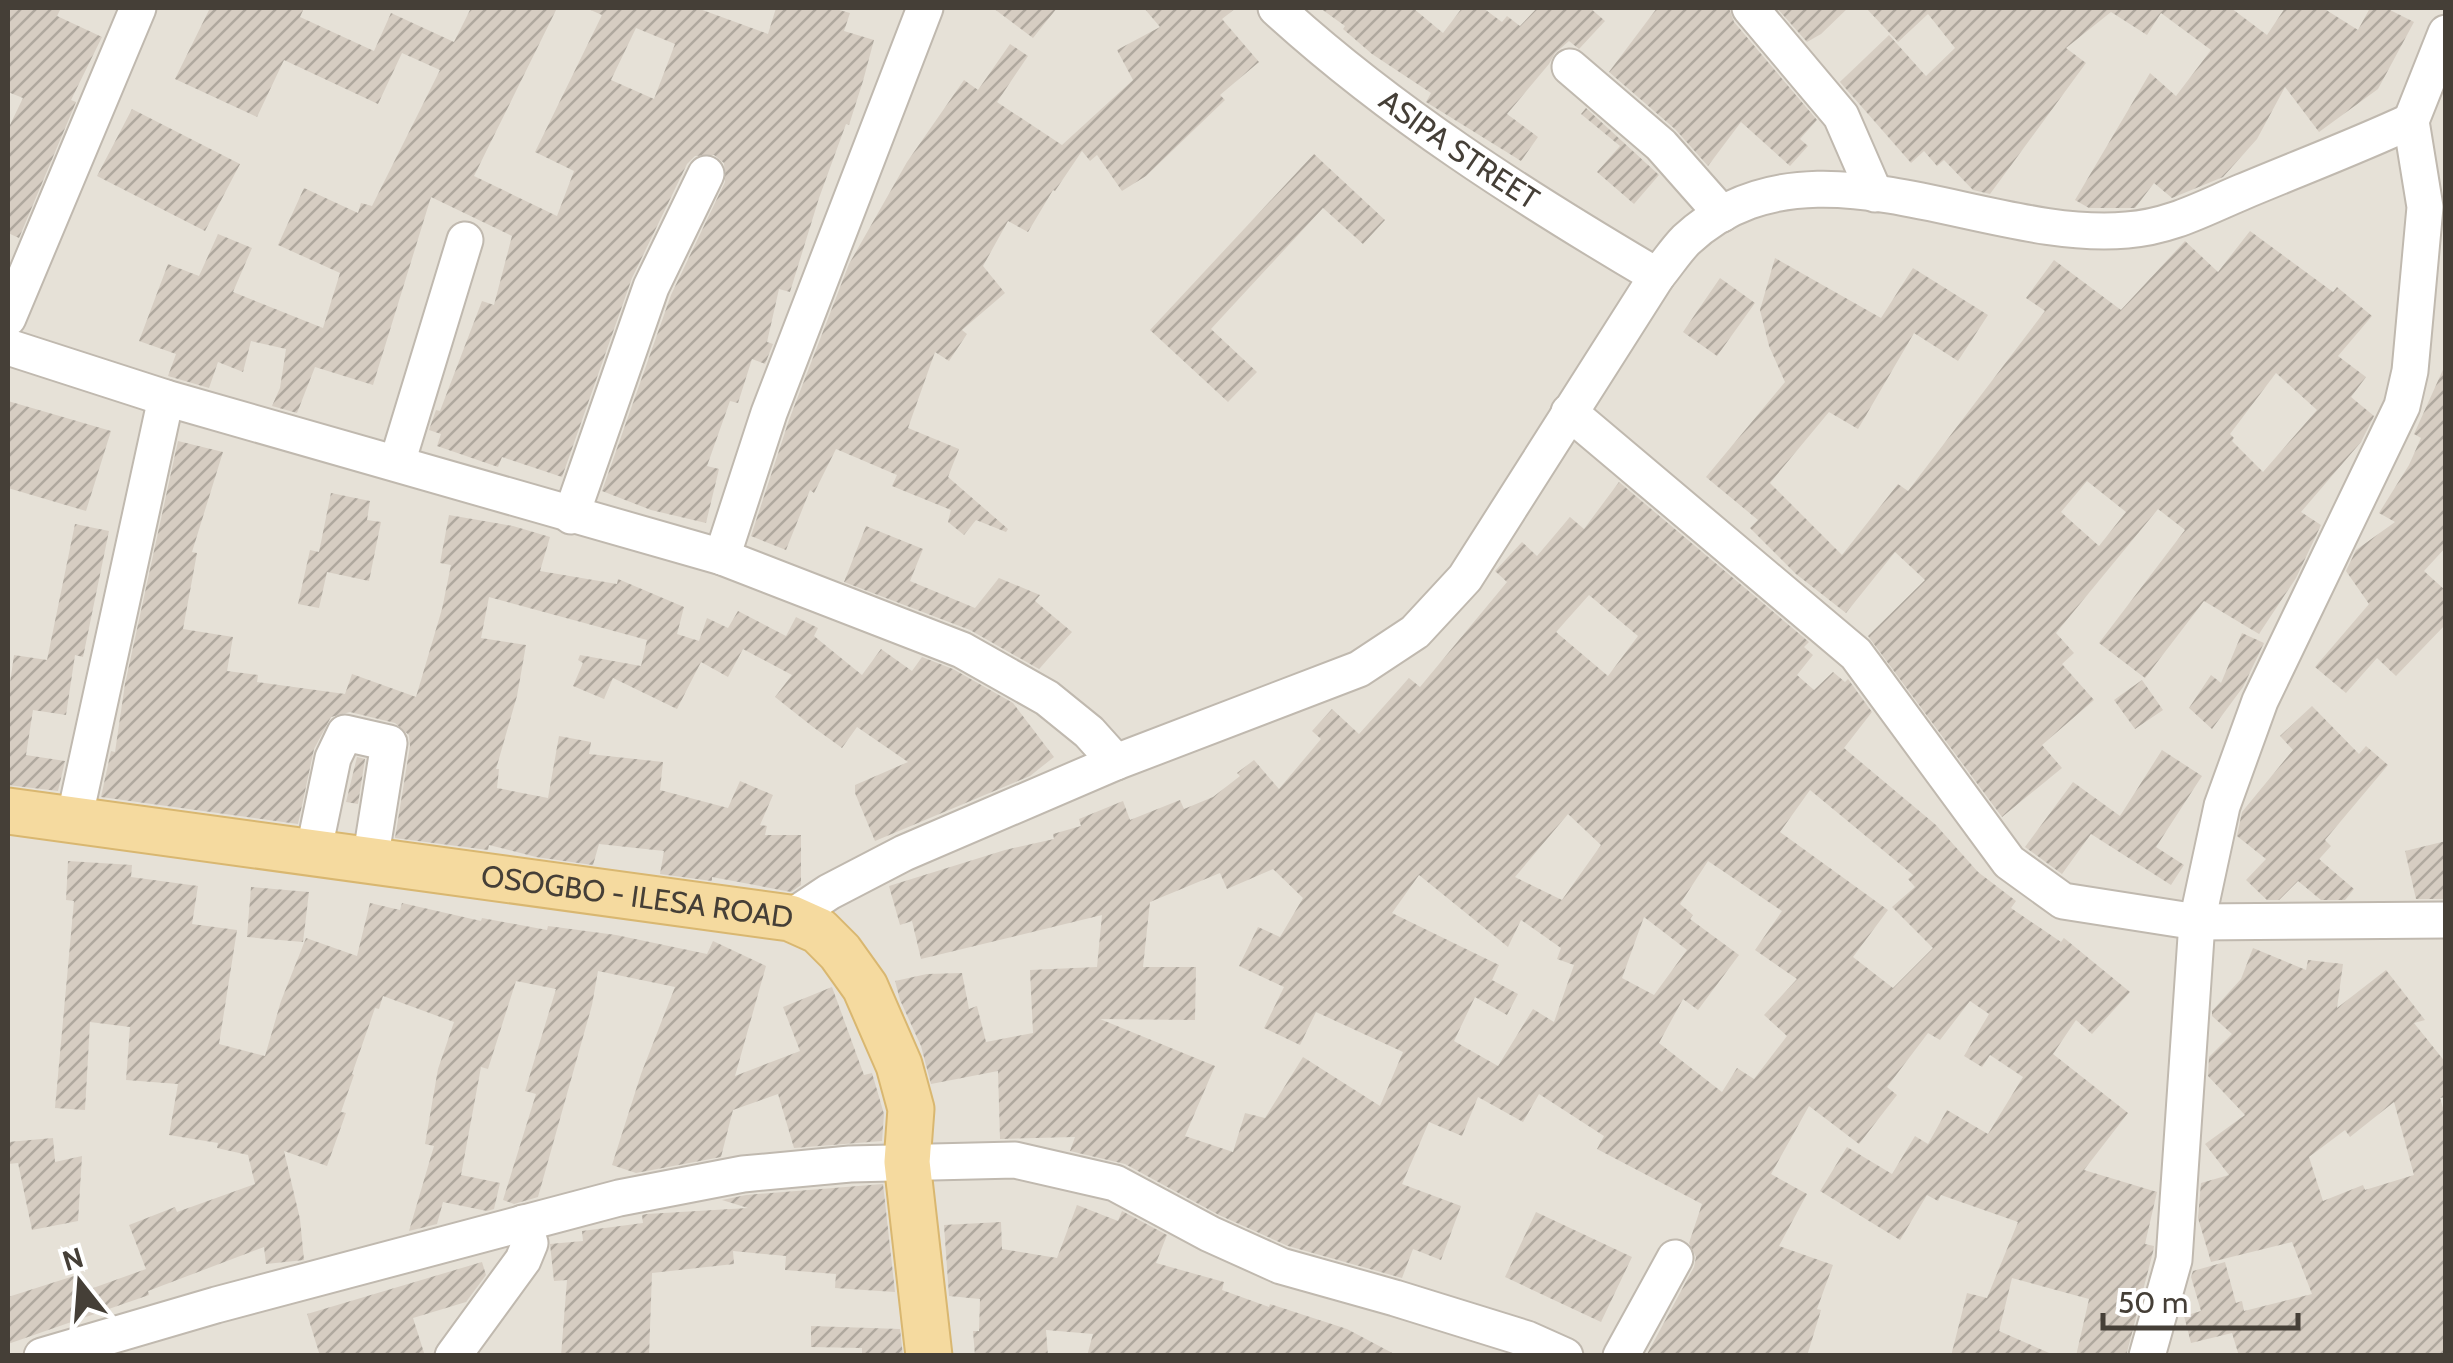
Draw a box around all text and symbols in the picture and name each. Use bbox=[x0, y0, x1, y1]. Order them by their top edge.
street label: ASIPA STREET bbox=[1372, 82, 1546, 217]
street label: OSOGBO - ILESA ROAD bbox=[479, 857, 796, 936]
north arrow bbox=[30, 1233, 130, 1333]
text: N bbox=[58, 1240, 87, 1278]
scale bar bbox=[2103, 1268, 2298, 1330]
text: 50 m bbox=[2118, 1284, 2188, 1321]

